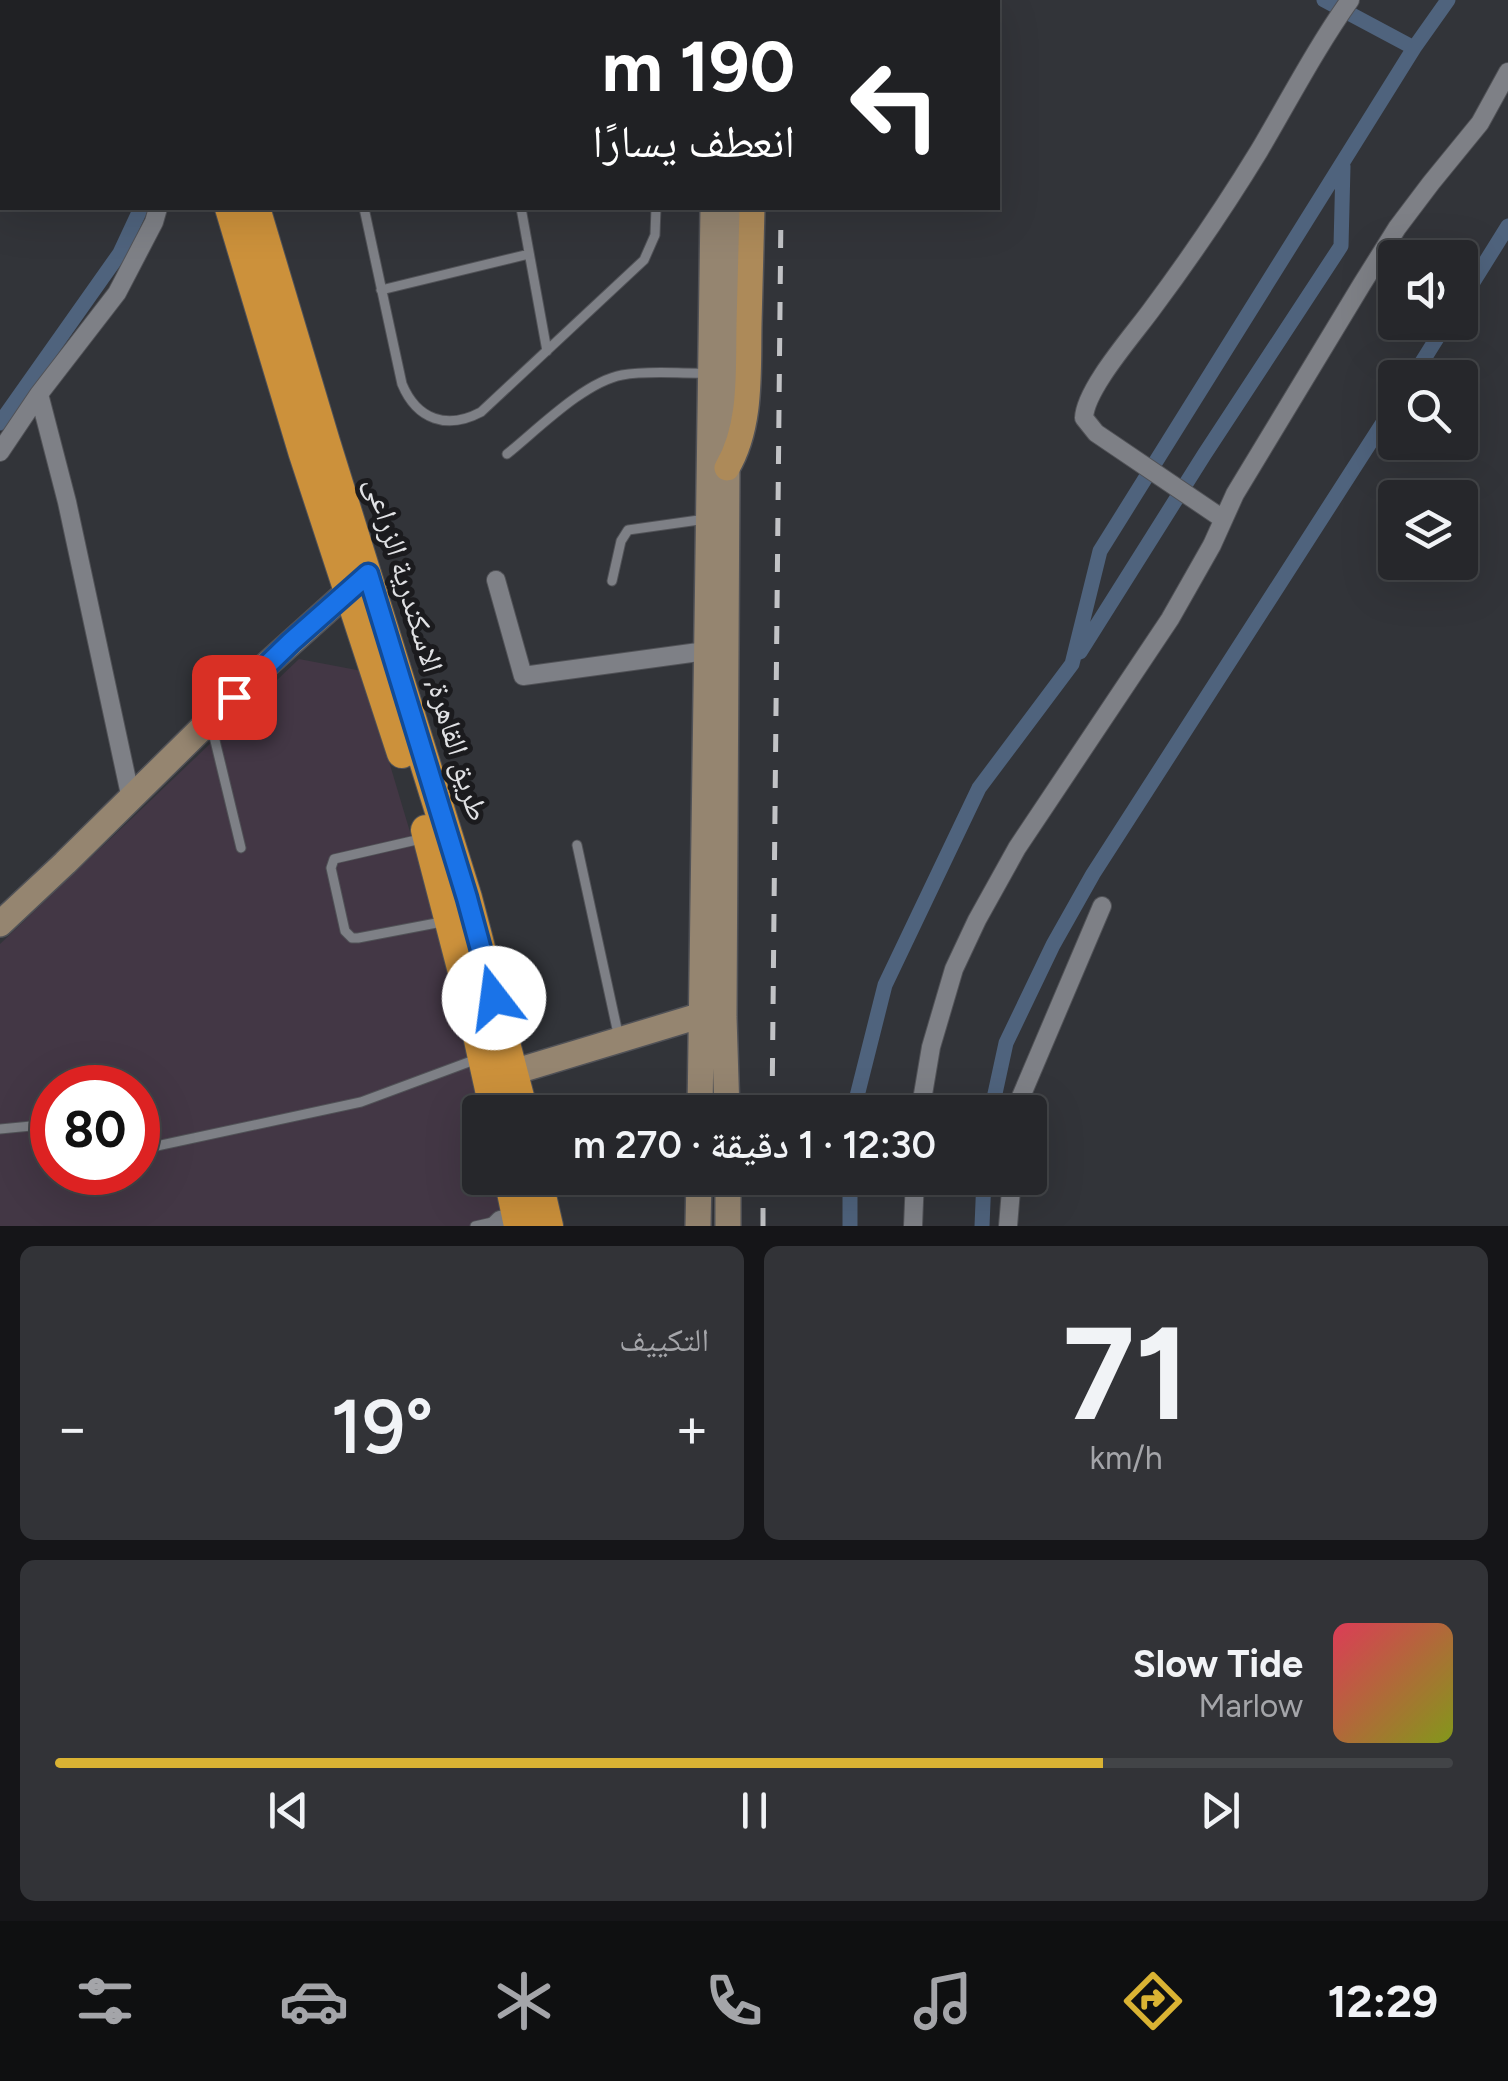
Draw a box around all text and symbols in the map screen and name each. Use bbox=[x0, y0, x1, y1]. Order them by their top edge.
text: 190 m bbox=[602, 24, 795, 109]
icon: left bbox=[830, 40, 960, 170]
text: انعطف يسارًا bbox=[592, 114, 795, 168]
map controls bbox=[1378, 240, 1478, 580]
button: sound bbox=[1378, 240, 1478, 340]
button: search bbox=[1378, 360, 1478, 460]
street label: طريق القاهرة, الاسكندرية الزراعى bbox=[358, 473, 497, 825]
button: layers bbox=[1378, 480, 1478, 580]
pin bbox=[192, 655, 277, 740]
icon: arrive bbox=[207, 670, 262, 725]
position arrow bbox=[442, 946, 546, 1050]
speed limit sign: 80 bbox=[30, 1065, 160, 1195]
text: 12:30 · 1 دقيقة · 270 m bbox=[573, 1122, 936, 1168]
text: 71 bbox=[1062, 1296, 1190, 1452]
text: التكييف bbox=[619, 1321, 709, 1359]
text: 19° bbox=[331, 1382, 433, 1472]
text: − bbox=[55, 1395, 89, 1461]
text: + bbox=[675, 1395, 709, 1461]
text: km/h bbox=[1089, 1439, 1163, 1477]
text: Slow Tide bbox=[1133, 1641, 1303, 1687]
text: Marlow bbox=[1199, 1687, 1303, 1725]
icon: previous bbox=[261, 1783, 316, 1838]
icon: pause bbox=[727, 1783, 782, 1838]
icon: next bbox=[1193, 1783, 1248, 1838]
icon: filters bbox=[70, 1966, 140, 2036]
icon: car bbox=[279, 1966, 349, 2036]
icon: climate bbox=[489, 1966, 559, 2036]
icon: phone bbox=[699, 1966, 769, 2036]
icon: music bbox=[908, 1966, 978, 2036]
icon: directions bbox=[1118, 1966, 1188, 2036]
text: 12:29 bbox=[1327, 1974, 1438, 2028]

